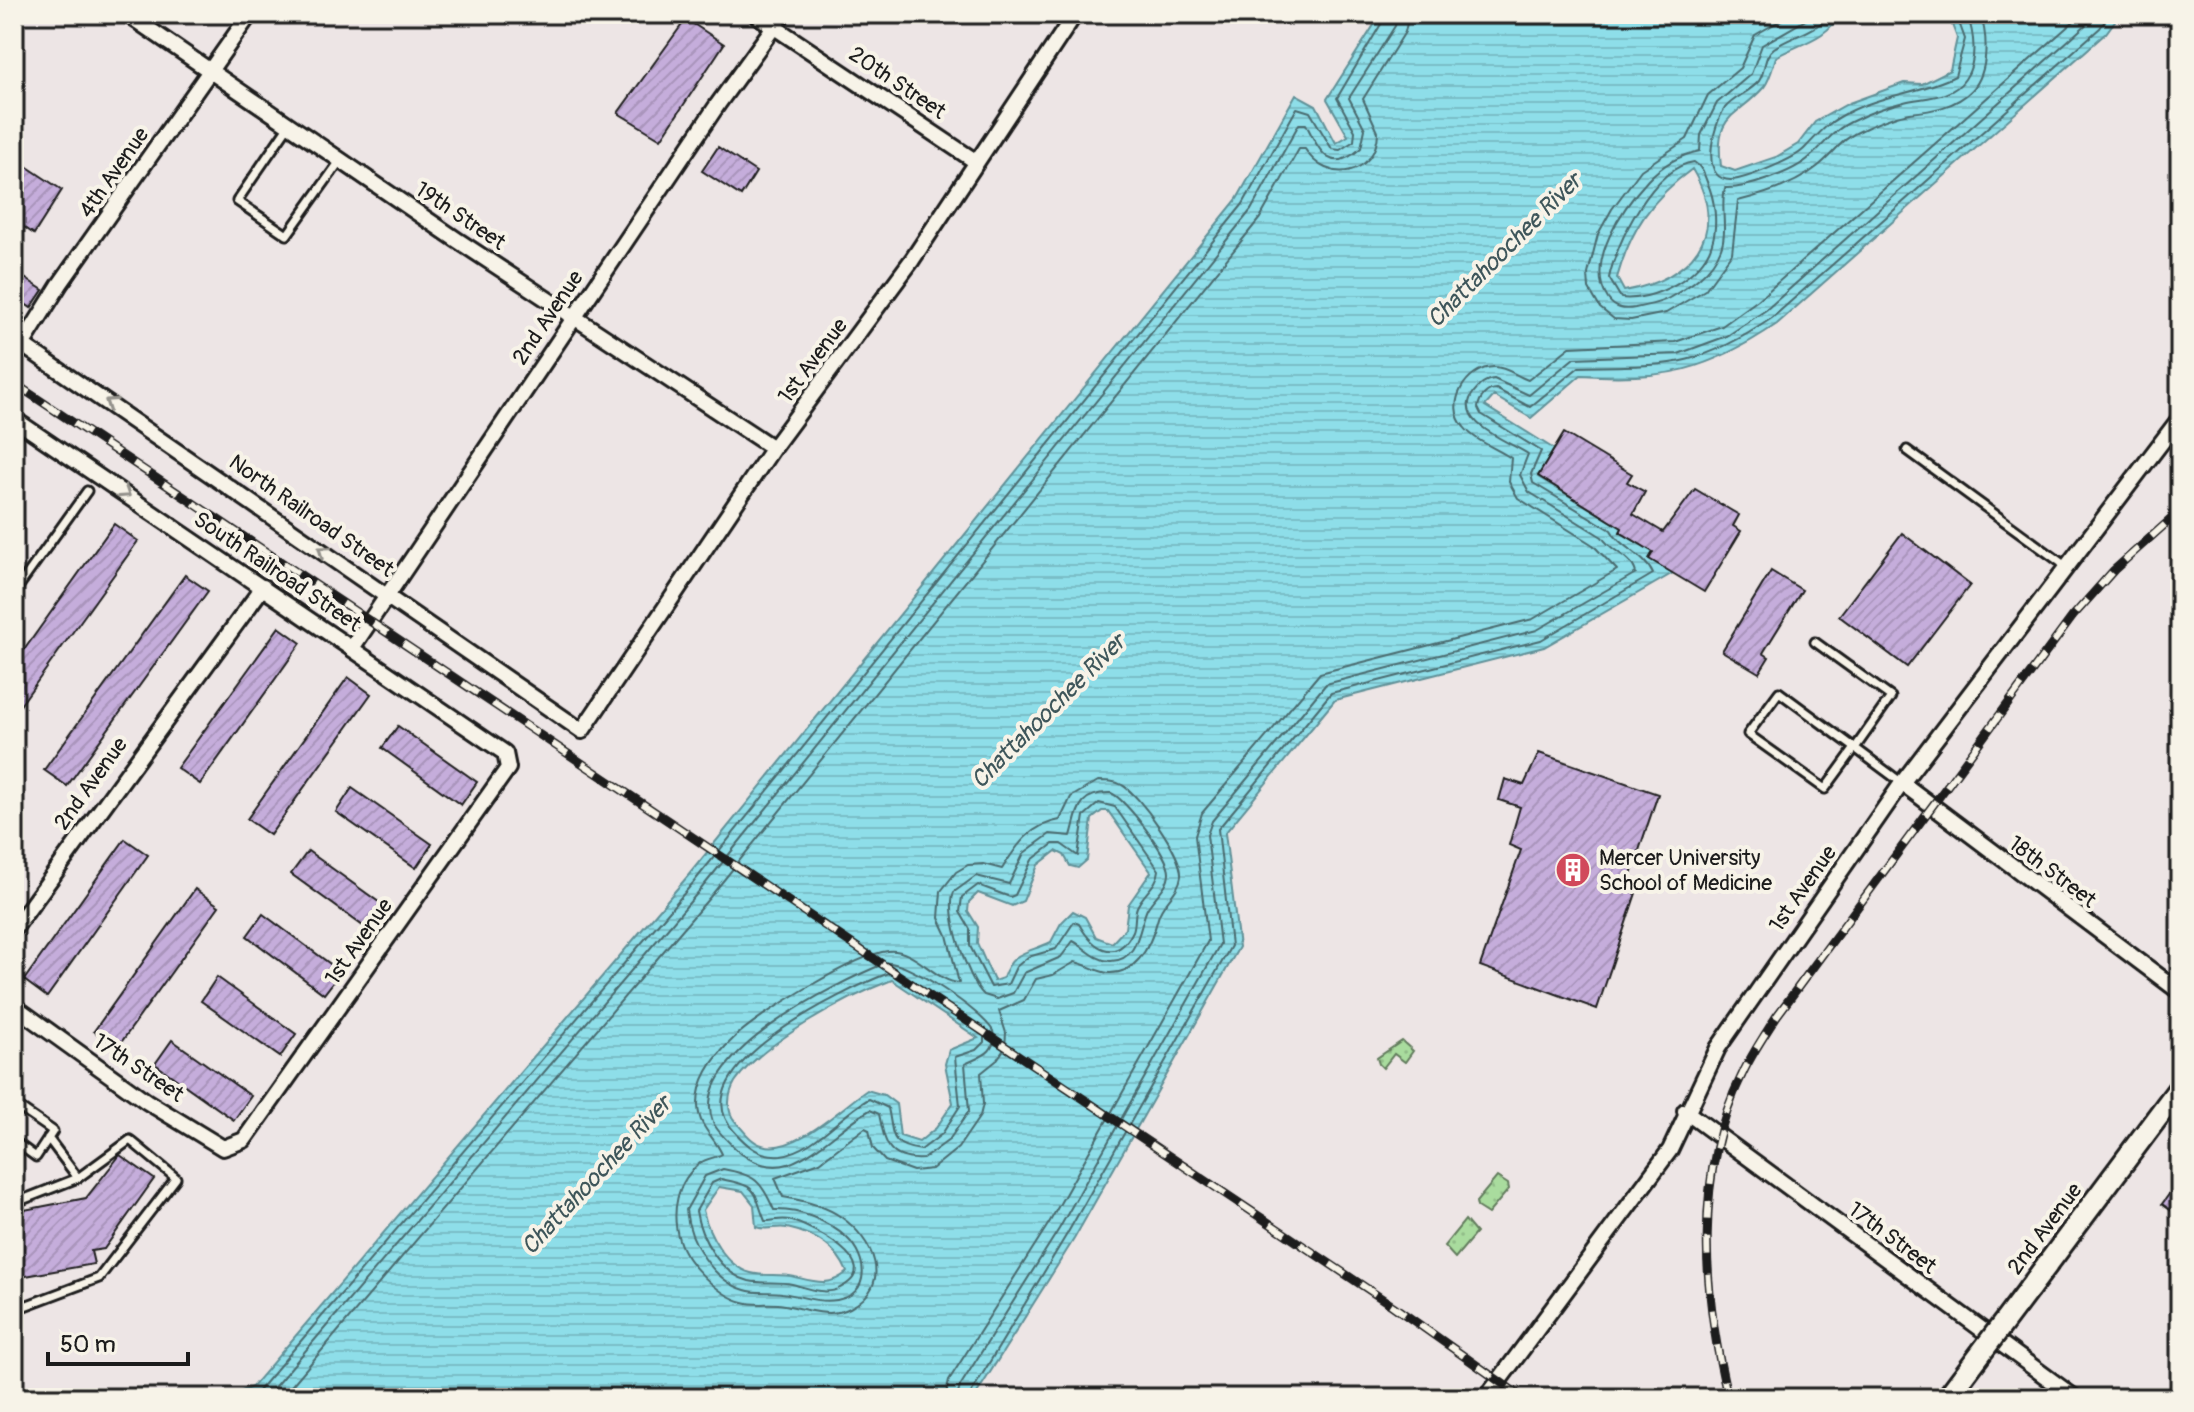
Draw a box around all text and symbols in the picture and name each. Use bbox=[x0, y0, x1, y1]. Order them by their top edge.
street label: 20th Street bbox=[844, 40, 951, 126]
street label: 4th Avenue bbox=[72, 122, 155, 223]
water label: Chattahoochee River bbox=[1421, 165, 1590, 334]
street label: 19th Street bbox=[410, 175, 511, 256]
street label: 2nd Avenue bbox=[506, 265, 590, 370]
street label: 1st Avenue bbox=[772, 312, 854, 409]
one-way arrow bbox=[104, 398, 118, 413]
street label: North Railroad Street bbox=[223, 448, 400, 583]
one-way arrow bbox=[116, 484, 131, 499]
street label: South Railroad Street bbox=[188, 505, 367, 638]
one-way arrow bbox=[318, 547, 332, 561]
water label: Chattahoochee River bbox=[965, 626, 1134, 795]
street label: 2nd Avenue bbox=[48, 732, 134, 835]
street label: 18th Street bbox=[2003, 830, 2102, 914]
street label: 1st Avenue bbox=[1763, 840, 1843, 937]
place label: Mercer University School of Medicine bbox=[1599, 844, 1772, 897]
building icon: Mercer University School of Medicine bbox=[1554, 851, 1592, 889]
street label: 1st Avenue bbox=[319, 893, 399, 990]
street label: 17th Street bbox=[88, 1027, 189, 1109]
water label: Chattahoochee River bbox=[515, 1087, 680, 1261]
street label: 2nd Avenue bbox=[2001, 1177, 2089, 1280]
street label: 17th Street bbox=[1842, 1195, 1942, 1280]
scale bar bbox=[48, 1316, 188, 1366]
text: 50 m bbox=[60, 1330, 116, 1359]

